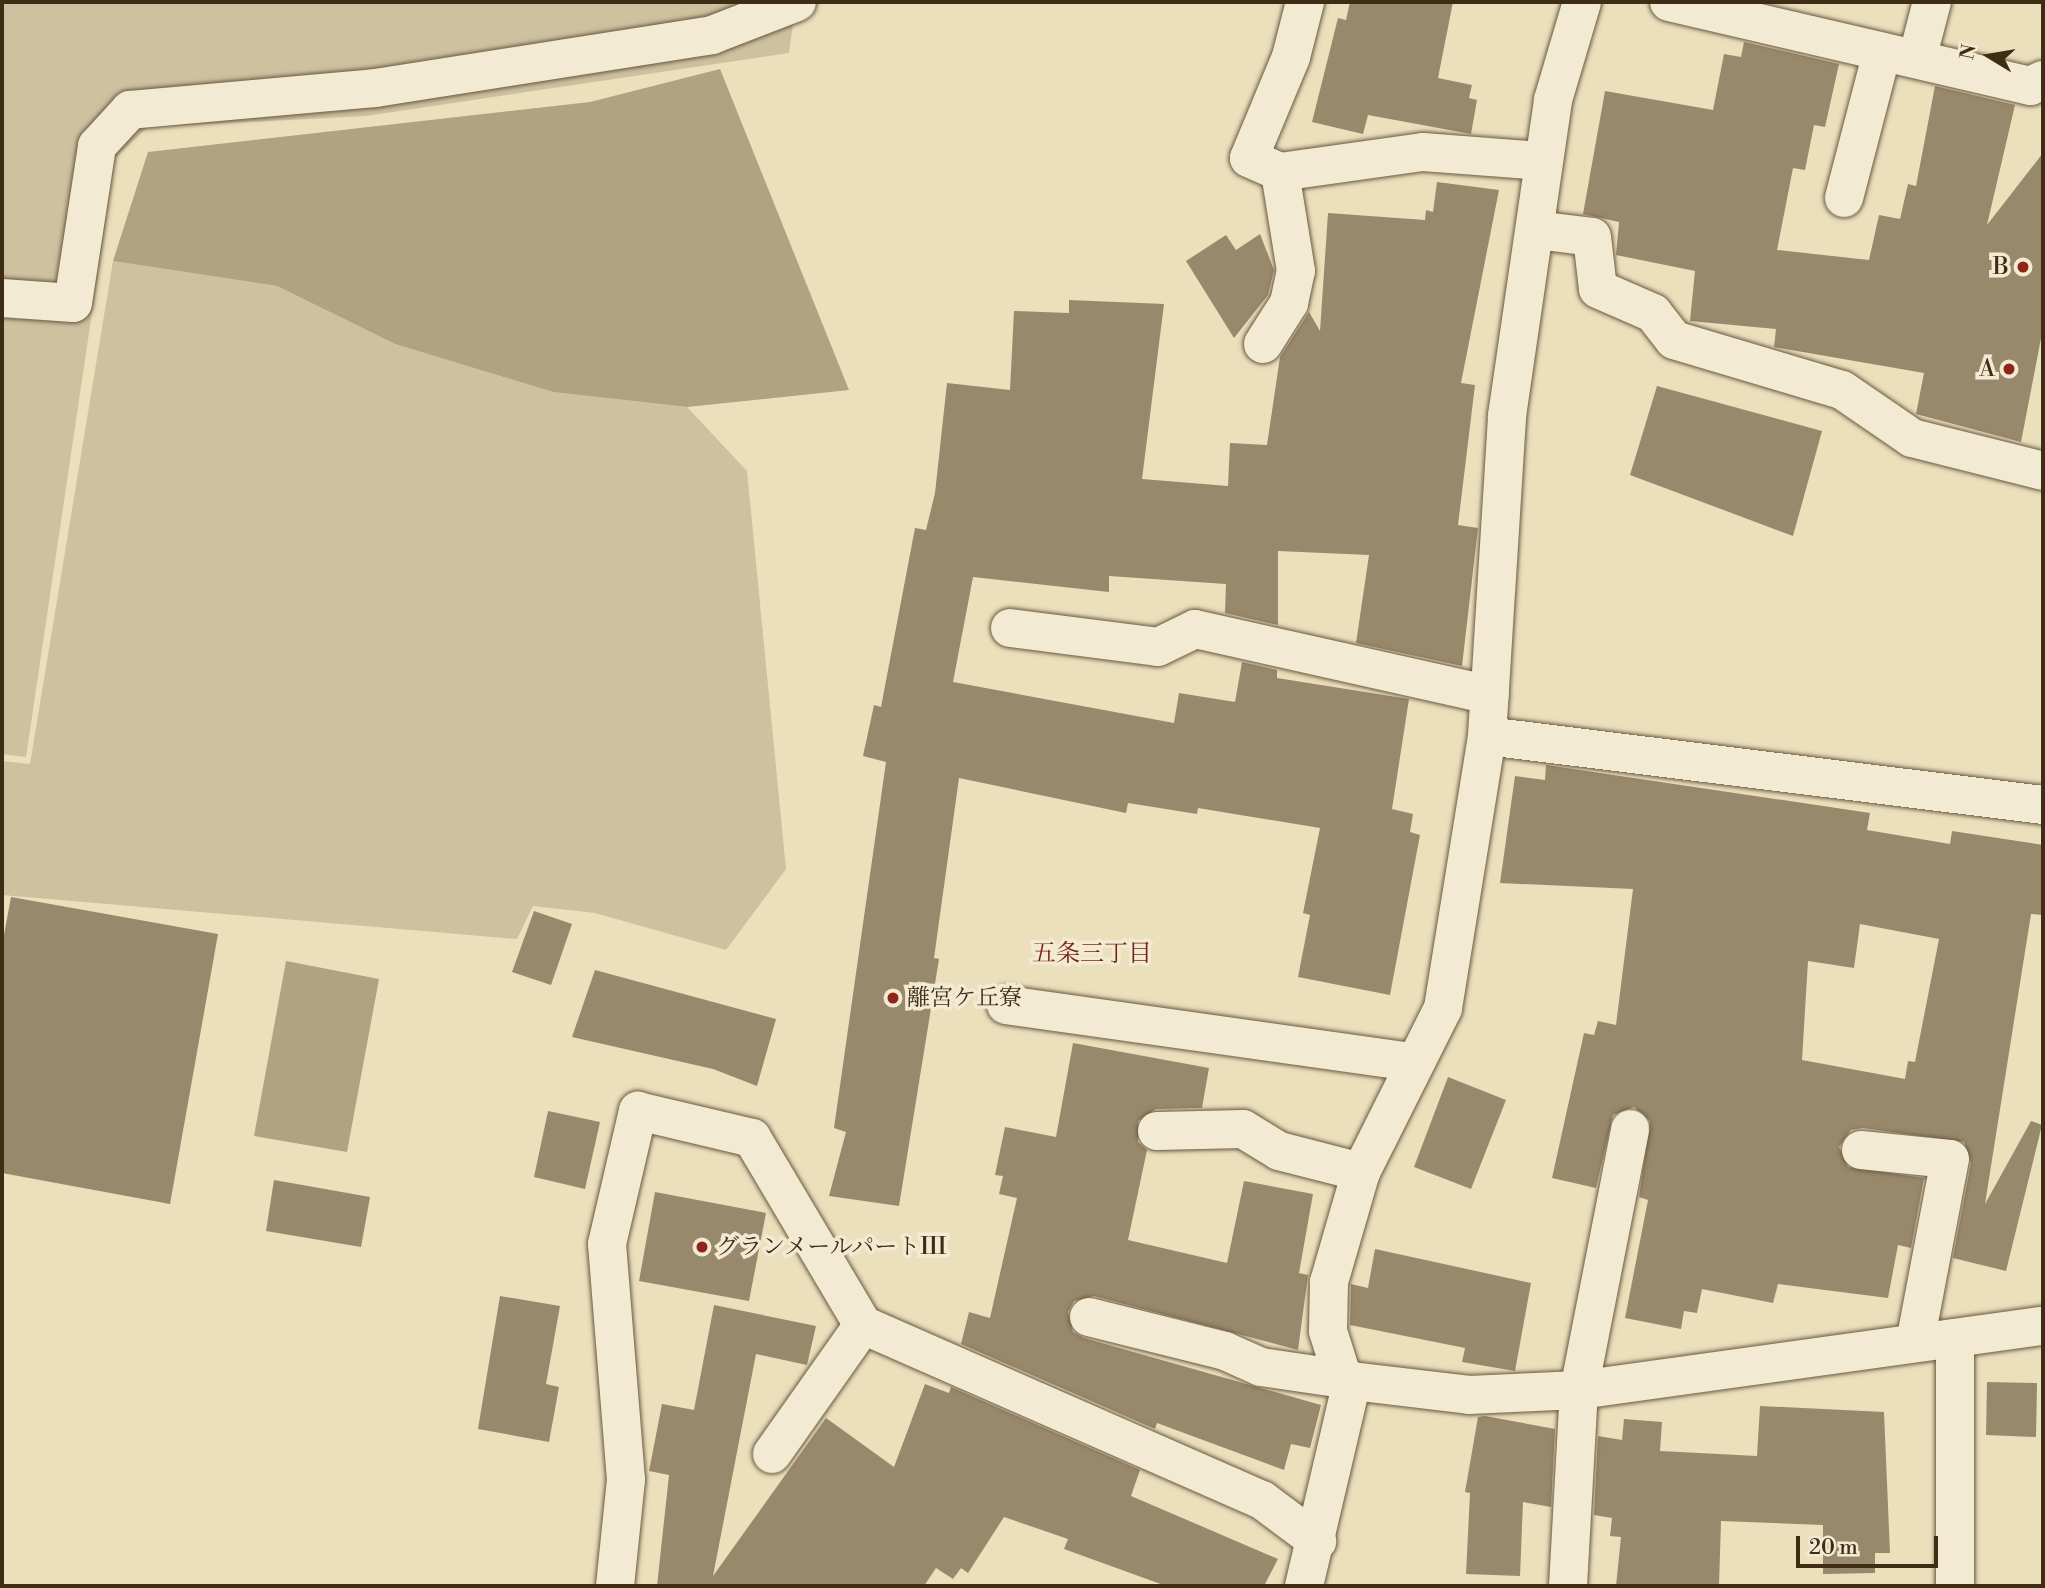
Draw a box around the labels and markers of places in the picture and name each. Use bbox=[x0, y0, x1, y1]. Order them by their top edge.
place label: B bbox=[1993, 253, 2009, 281]
marker: B bbox=[2015, 259, 2031, 275]
place label: A bbox=[1979, 355, 1995, 383]
marker: A bbox=[2001, 361, 2017, 377]
place label: 離宮ケ丘寮 bbox=[907, 984, 1022, 1012]
marker: 離宮ケ丘寮 bbox=[885, 990, 901, 1006]
place label: グランメールパートIII bbox=[716, 1233, 949, 1261]
marker: グランメールパートIII bbox=[694, 1239, 710, 1255]

